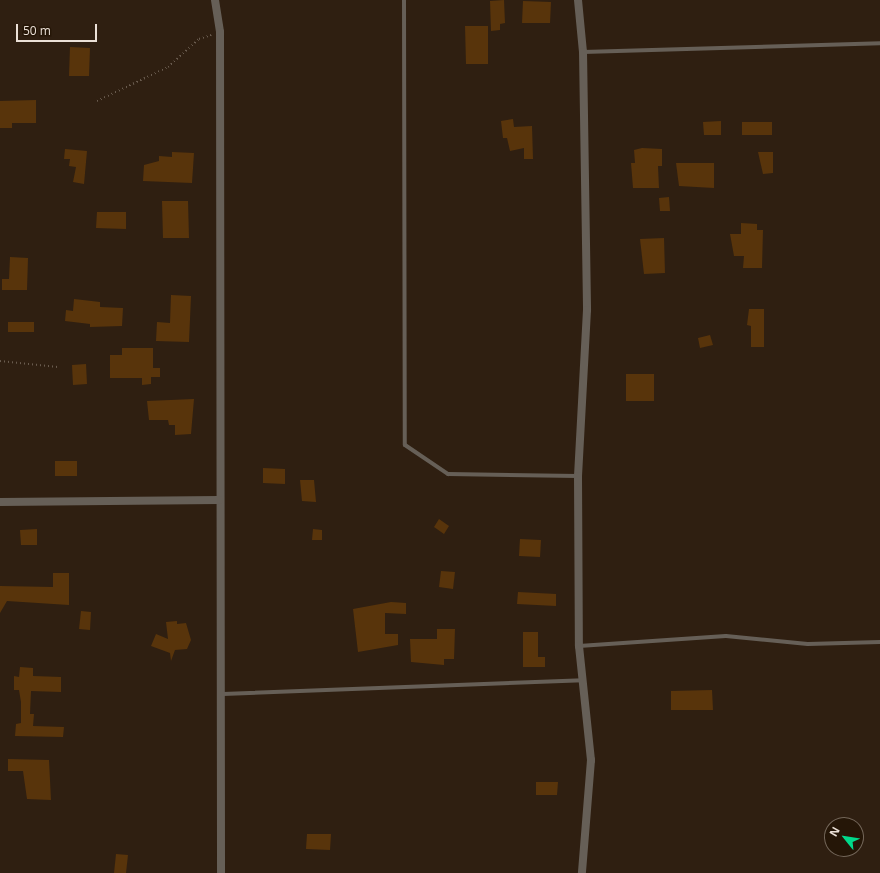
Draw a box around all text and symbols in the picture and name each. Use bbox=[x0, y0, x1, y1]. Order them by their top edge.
scale bar bbox=[18, 16, 99, 42]
text: 50 m bbox=[23, 22, 51, 39]
north arrow bbox=[824, 817, 864, 857]
text: N bbox=[825, 824, 843, 839]

